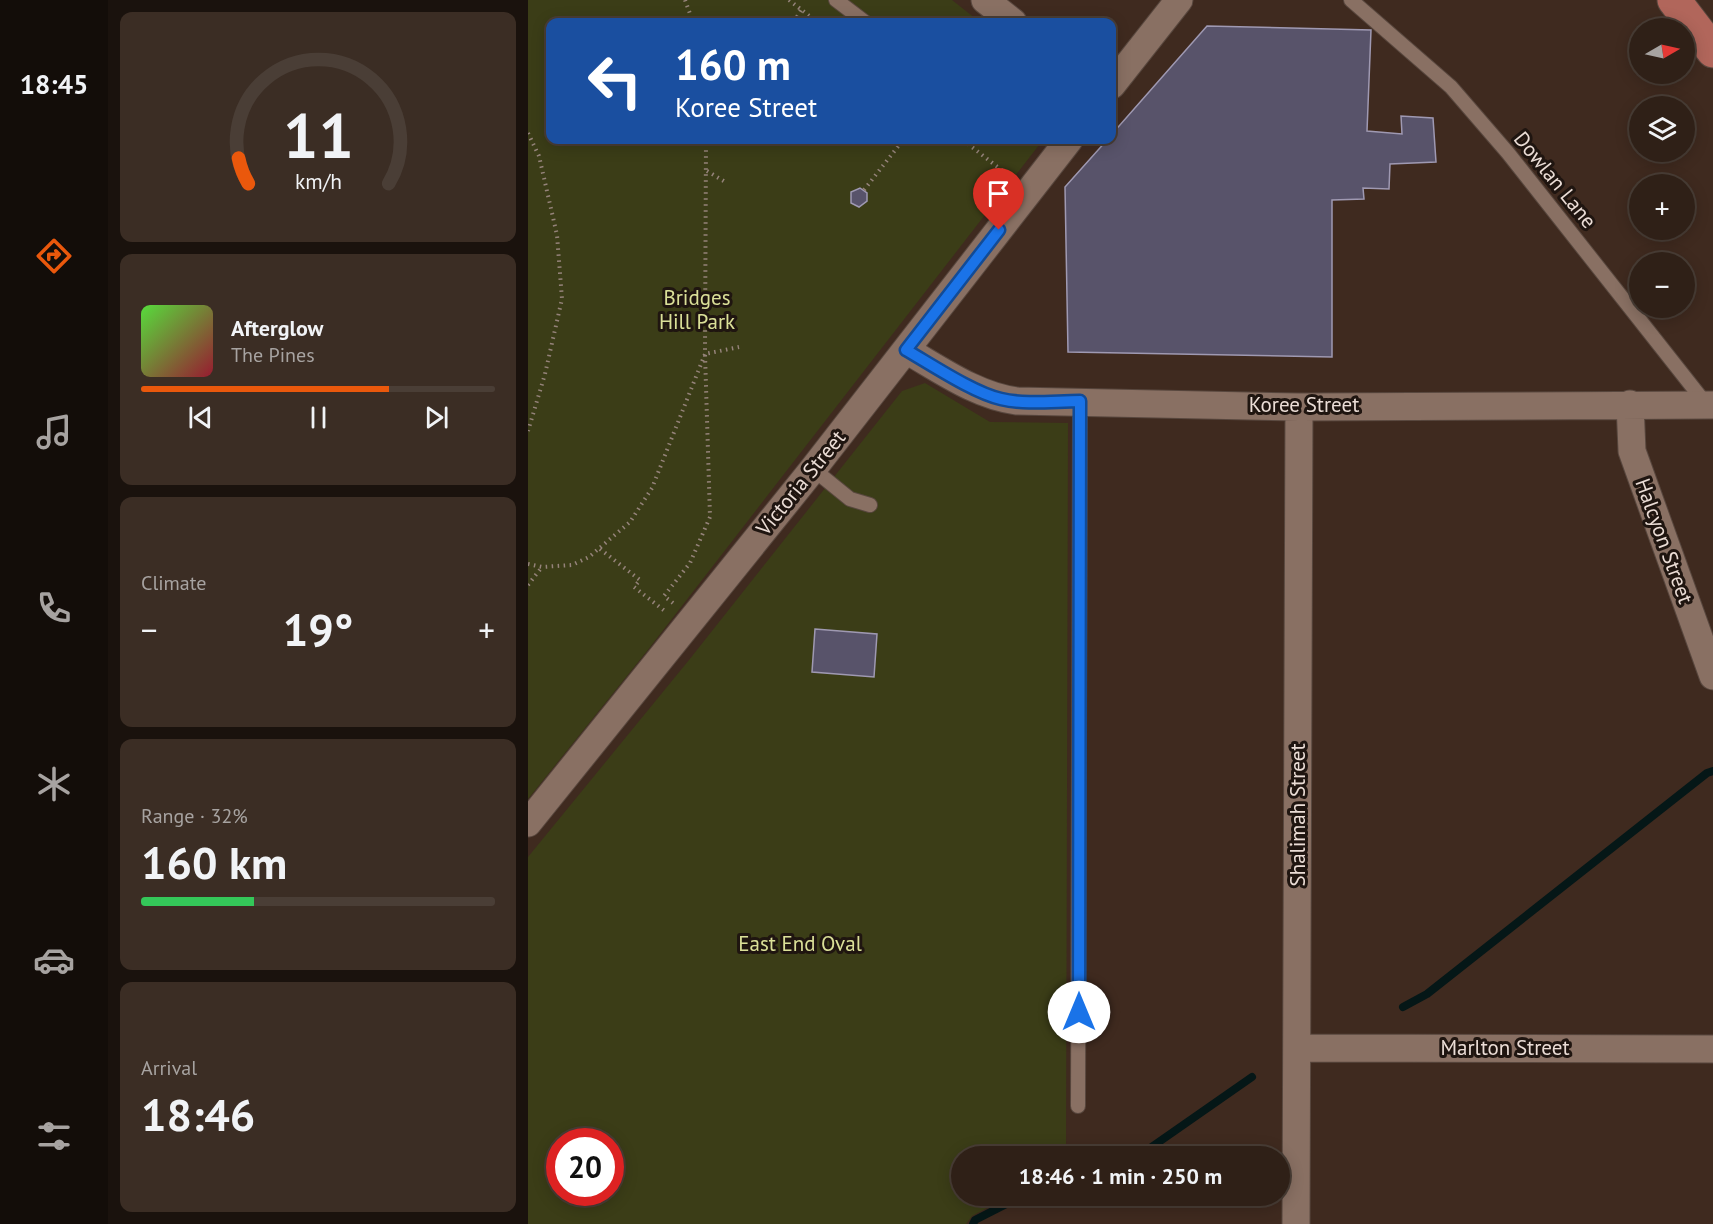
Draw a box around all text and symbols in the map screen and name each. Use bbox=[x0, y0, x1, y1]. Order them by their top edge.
north arrow bbox=[1629, 18, 1695, 84]
map controls bbox=[1629, 18, 1695, 318]
text: 160 m bbox=[675, 37, 791, 92]
icon: left bbox=[576, 42, 654, 120]
text: 18:45 bbox=[20, 67, 88, 101]
text: Koree Street bbox=[675, 90, 817, 124]
text: 11 bbox=[283, 94, 353, 175]
button: layers bbox=[1629, 96, 1695, 162]
street label: Dowlan Lane bbox=[1508, 126, 1603, 234]
text: km/h bbox=[294, 168, 341, 196]
pin bbox=[973, 168, 1024, 230]
button: + bbox=[1629, 174, 1695, 240]
icon: arrive bbox=[982, 177, 1015, 210]
icon: directions bbox=[33, 235, 75, 277]
button: − bbox=[1629, 252, 1695, 318]
park label: Bridges Hill Park bbox=[659, 284, 735, 335]
text: Afterglow bbox=[231, 314, 323, 342]
text: The Pines bbox=[231, 342, 315, 368]
street label: Koree Street bbox=[1249, 391, 1359, 418]
icon: previous bbox=[184, 401, 217, 434]
icon: pause bbox=[302, 401, 335, 434]
icon: next bbox=[420, 401, 453, 434]
icon: music bbox=[33, 411, 75, 453]
street label: Victoria Street bbox=[749, 425, 851, 542]
street label: Halcyon Street bbox=[1629, 474, 1700, 607]
text: Climate bbox=[141, 570, 207, 596]
icon: phone bbox=[33, 587, 75, 629]
text: 19° bbox=[283, 600, 353, 658]
text: − bbox=[141, 608, 158, 651]
text: + bbox=[478, 608, 495, 651]
street label: Shalimah Street bbox=[1284, 743, 1311, 887]
icon: climate bbox=[33, 763, 75, 805]
text: Range · 32% bbox=[141, 803, 248, 829]
text: 160 km bbox=[141, 833, 287, 891]
park label: East End Oval bbox=[738, 930, 862, 957]
icon: car bbox=[33, 939, 75, 981]
position arrow bbox=[1047, 980, 1111, 1044]
street label: Marlton Street bbox=[1440, 1034, 1570, 1061]
text: Arrival bbox=[141, 1055, 197, 1081]
text: 18:46 bbox=[141, 1085, 255, 1143]
icon: filters bbox=[33, 1115, 75, 1157]
speed limit sign: 20 bbox=[546, 1128, 624, 1206]
text: 18:46 · 1 min · 250 m bbox=[1019, 1162, 1222, 1190]

